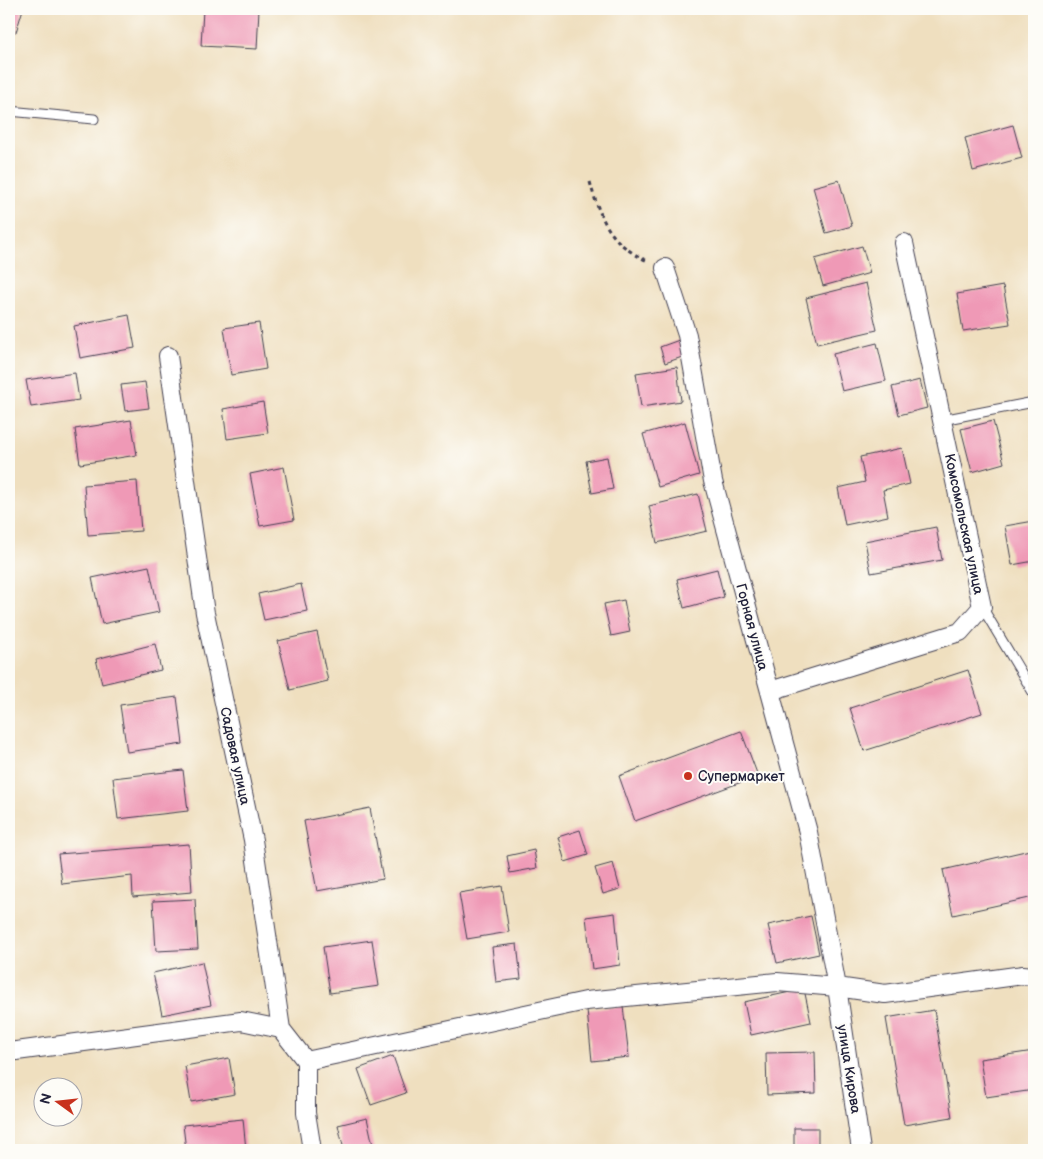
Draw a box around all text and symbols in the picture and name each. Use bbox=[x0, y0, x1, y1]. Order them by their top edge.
street label: Комсомольская улица bbox=[941, 452, 987, 597]
street label: Горная улица bbox=[732, 582, 772, 673]
street label: Садовая улица bbox=[216, 706, 254, 807]
place label: Супермаркет bbox=[698, 768, 785, 785]
marker: Супермаркет bbox=[682, 770, 694, 782]
street label: улица Кирова bbox=[834, 1023, 865, 1116]
north arrow bbox=[32, 1076, 82, 1126]
text: N bbox=[36, 1091, 55, 1106]

